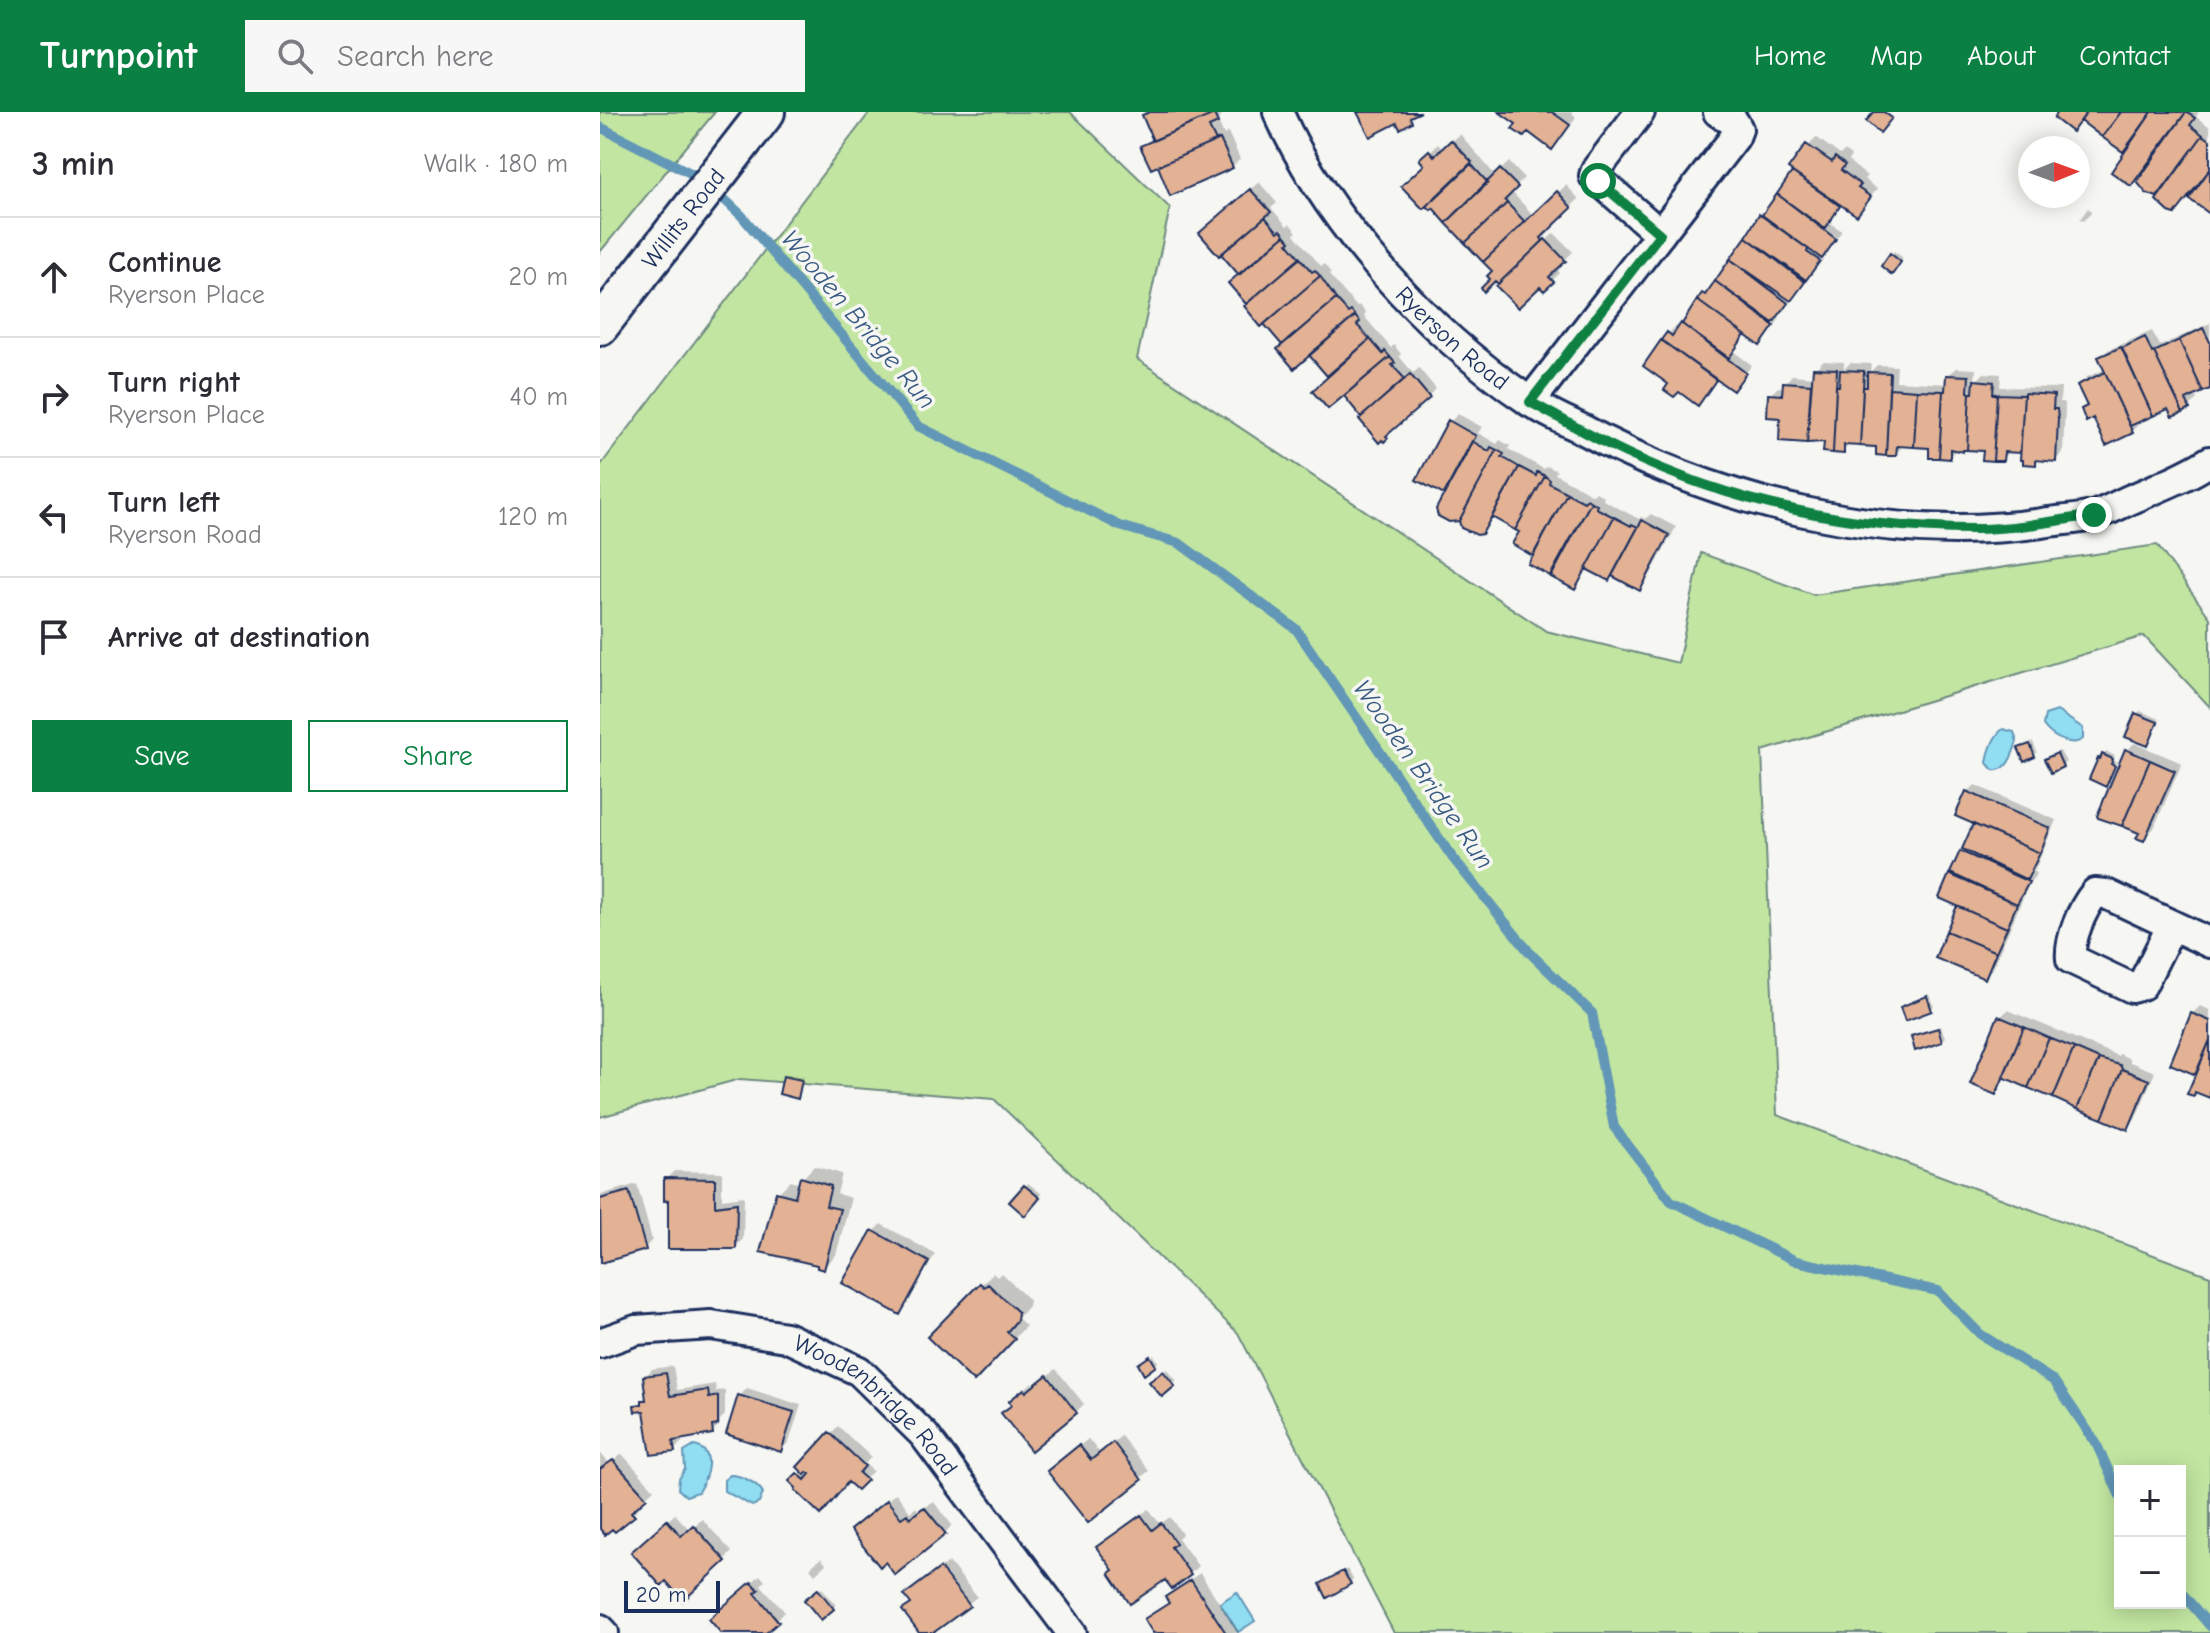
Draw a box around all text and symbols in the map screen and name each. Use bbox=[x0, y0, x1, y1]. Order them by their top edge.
search box bbox=[245, 20, 805, 92]
text: Turnpoint bbox=[40, 34, 197, 78]
icon: search bbox=[273, 34, 317, 78]
text: Search here bbox=[337, 39, 493, 74]
text: Home bbox=[1754, 40, 1826, 72]
text: Map bbox=[1870, 40, 1923, 72]
text: About bbox=[1967, 40, 2035, 72]
text: Contact bbox=[2079, 40, 2170, 72]
north arrow bbox=[2018, 136, 2090, 208]
text: 3 min bbox=[32, 144, 115, 184]
text: Walk · 180 m bbox=[424, 149, 568, 179]
street label: Willits Road bbox=[636, 163, 731, 274]
route start bbox=[1580, 163, 1616, 199]
water label: Wooden Bridge Run bbox=[775, 224, 942, 415]
text: Continue bbox=[108, 245, 222, 280]
icon: ahead bbox=[32, 255, 76, 299]
text: 20 m bbox=[508, 262, 568, 292]
text: Ryerson Place bbox=[108, 280, 265, 310]
street label: Ryerson Road bbox=[1390, 281, 1514, 396]
text: Turn right bbox=[108, 365, 240, 400]
icon: right bbox=[32, 375, 76, 419]
text: 40 m bbox=[509, 382, 568, 412]
text: Ryerson Place bbox=[108, 400, 265, 430]
text: Turn left bbox=[108, 485, 220, 520]
icon: left bbox=[32, 495, 76, 539]
route end bbox=[2076, 497, 2112, 533]
text: 120 m bbox=[498, 502, 568, 532]
text: Ryerson Road bbox=[108, 520, 262, 550]
icon: arrive bbox=[32, 615, 76, 659]
text: Arrive at destination bbox=[108, 620, 370, 655]
water label: Wooden Bridge Run bbox=[1347, 674, 1500, 875]
button: Save bbox=[32, 720, 292, 792]
button: Share bbox=[308, 720, 568, 792]
street label: Woodenbridge Road bbox=[789, 1329, 963, 1481]
map controls bbox=[2114, 1465, 2186, 1609]
button: + bbox=[2114, 1465, 2186, 1537]
button: − bbox=[2114, 1537, 2186, 1609]
scale bar bbox=[624, 1577, 720, 1613]
text: 20 m bbox=[636, 1582, 686, 1608]

